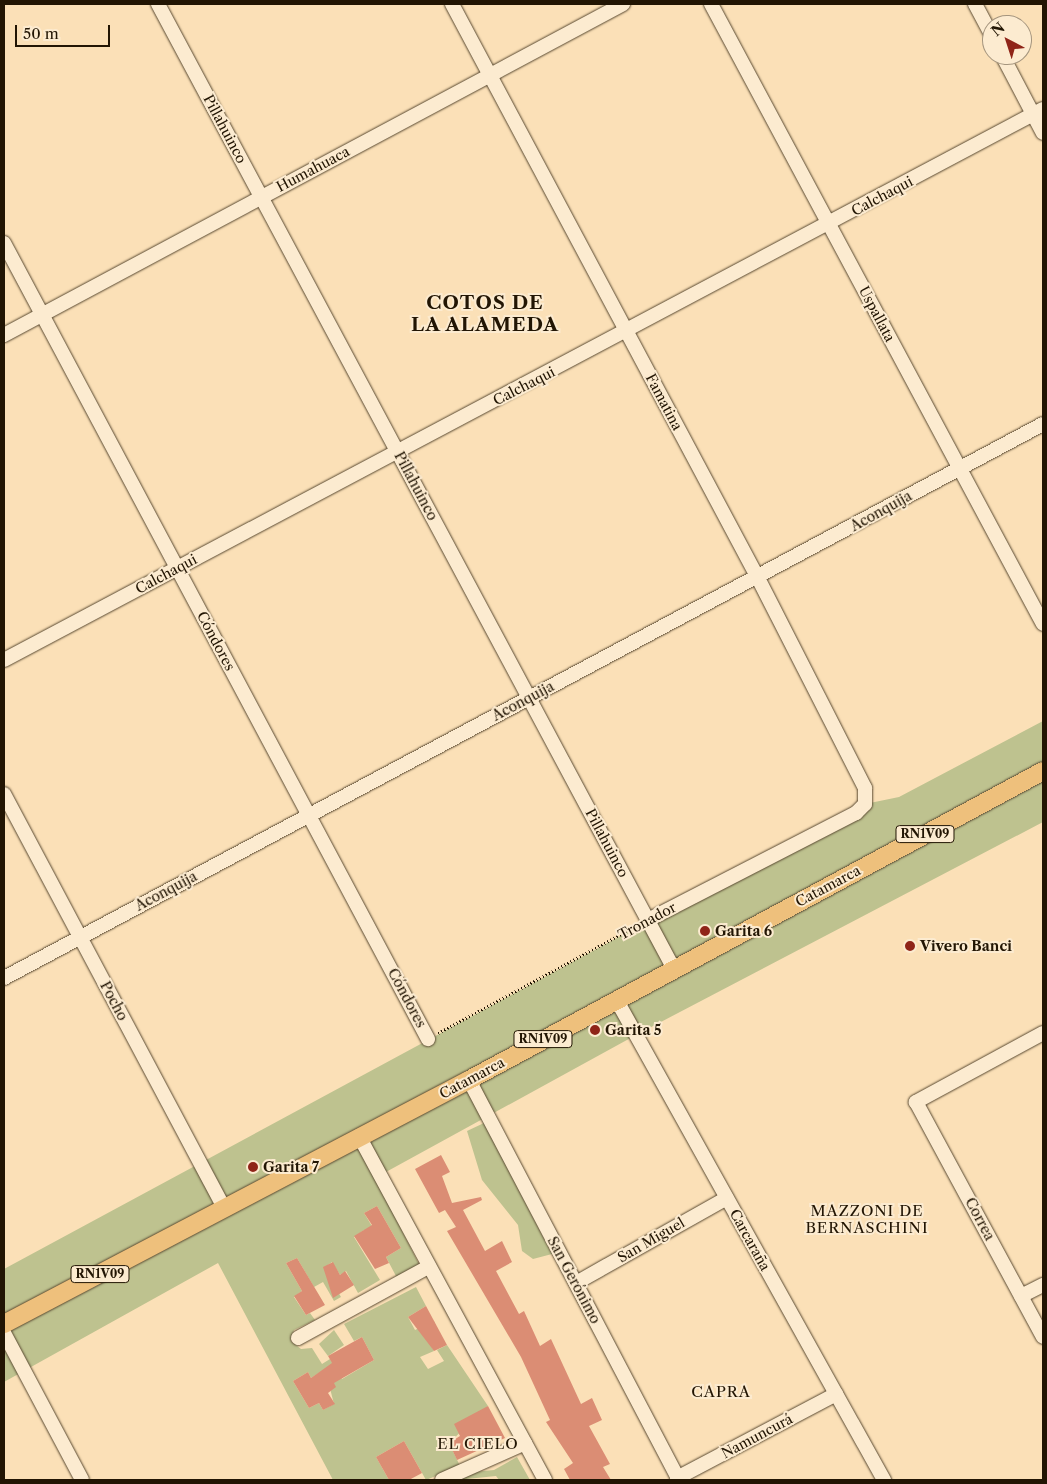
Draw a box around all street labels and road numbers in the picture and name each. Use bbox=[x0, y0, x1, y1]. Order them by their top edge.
street label: Pillahuinco bbox=[200, 92, 250, 166]
street label: Humahuaca bbox=[274, 143, 352, 195]
street label: Calchaqui bbox=[848, 173, 916, 219]
street label: Uspallata bbox=[855, 283, 899, 345]
street label: Calchaqui bbox=[490, 363, 558, 409]
street label: Famatina bbox=[642, 371, 686, 433]
street label: Pillahuinco bbox=[391, 449, 441, 523]
street label: Aconquija bbox=[847, 487, 915, 535]
street label: Calchaqui bbox=[132, 551, 200, 597]
street label: Cóndores bbox=[193, 608, 239, 674]
street label: Aconquija bbox=[489, 678, 557, 724]
street label: Pillahuinco bbox=[582, 806, 632, 880]
road number: RN1V09 bbox=[895, 824, 955, 844]
street label: Catamarca bbox=[793, 862, 863, 910]
street label: Aconquija bbox=[132, 868, 200, 914]
street label: Tronador bbox=[615, 899, 679, 943]
street label: Cóndores bbox=[384, 965, 430, 1031]
street label: Pocho bbox=[97, 978, 131, 1024]
road number: RN1V09 bbox=[513, 1030, 573, 1048]
street label: Catamarca bbox=[437, 1054, 507, 1102]
street label: Correa bbox=[962, 1195, 998, 1243]
street label: Carcaraña bbox=[726, 1206, 774, 1274]
street label: San Miguel bbox=[614, 1214, 688, 1266]
street label: San Gerónimo bbox=[544, 1234, 604, 1326]
road number: RN1V09 bbox=[70, 1264, 130, 1284]
street label: Namuncurá bbox=[719, 1410, 795, 1462]

